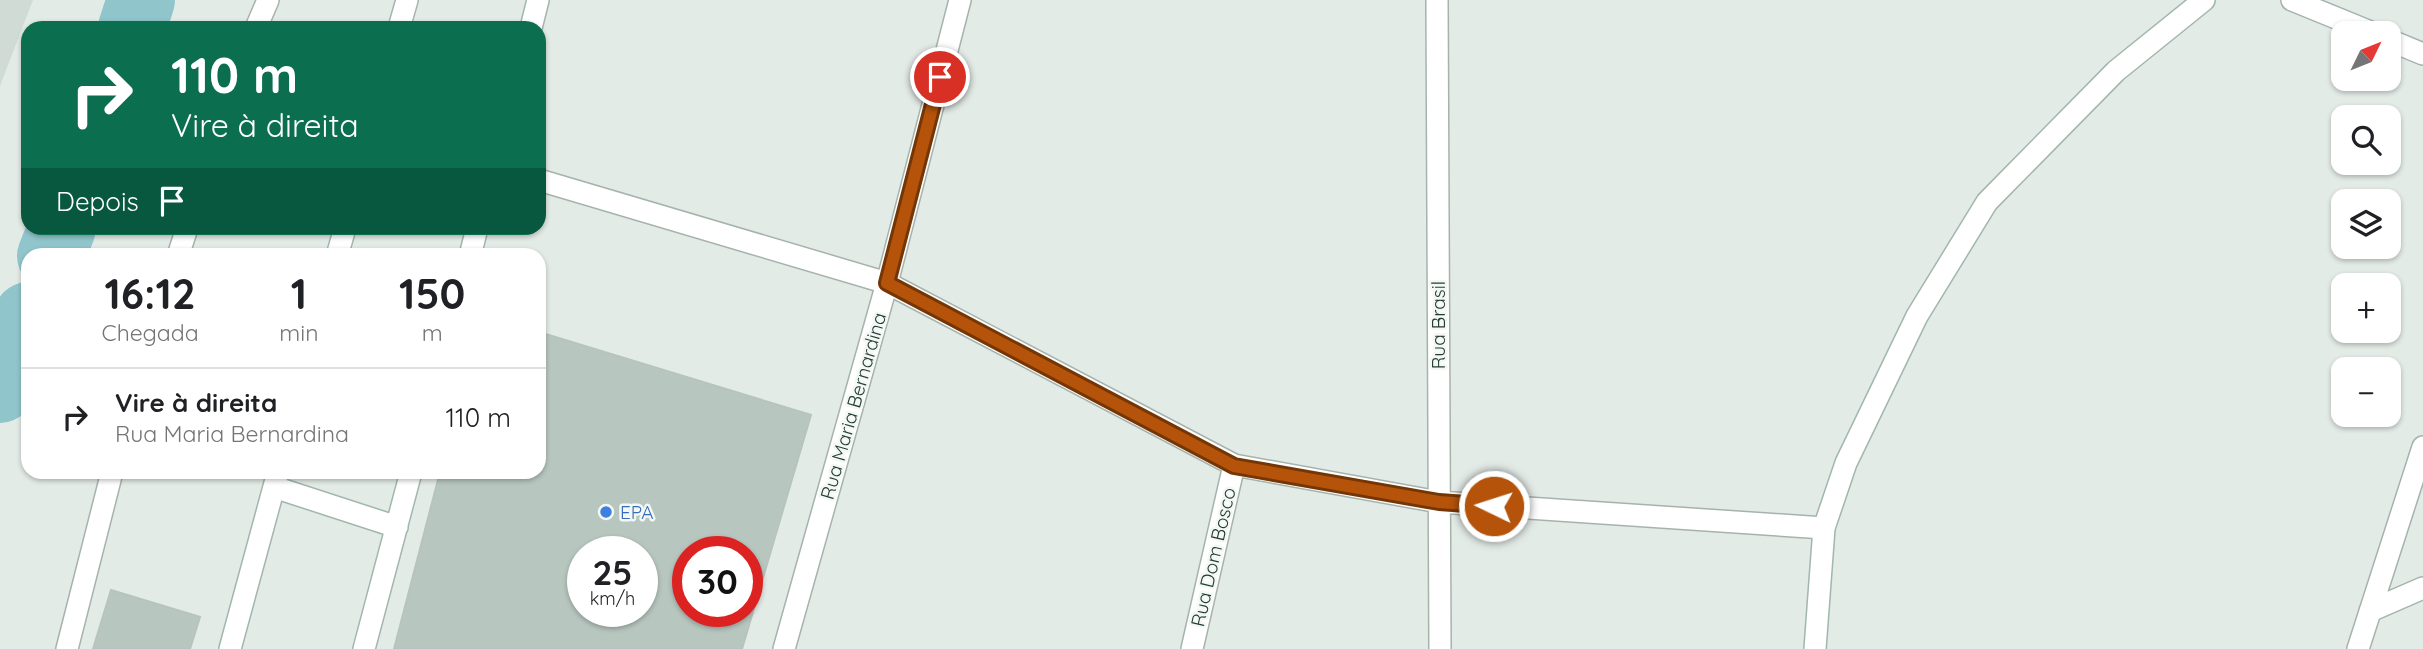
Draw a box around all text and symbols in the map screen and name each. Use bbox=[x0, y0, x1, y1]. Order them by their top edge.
north arrow bbox=[2331, 21, 2401, 91]
map controls bbox=[2331, 21, 2401, 427]
text: 110 m bbox=[171, 44, 298, 105]
pin bbox=[910, 47, 970, 107]
icon: right bbox=[56, 49, 147, 140]
icon: arrive bbox=[921, 58, 959, 96]
text: Vire à direita bbox=[171, 105, 359, 145]
button: search bbox=[2331, 105, 2401, 175]
icon: arrive bbox=[153, 182, 191, 220]
text: Depois bbox=[56, 185, 139, 218]
button: layers bbox=[2331, 189, 2401, 259]
text: 16:12 bbox=[104, 267, 196, 320]
text: 1 bbox=[291, 267, 307, 320]
text: 150 bbox=[399, 267, 465, 320]
button: + bbox=[2331, 273, 2401, 343]
street label: Rua Brasil bbox=[1426, 281, 1450, 369]
street label: Rua Maria Bernardina bbox=[815, 310, 891, 502]
text: Chegada bbox=[102, 318, 199, 347]
text: min bbox=[279, 318, 318, 347]
text: m bbox=[422, 318, 443, 347]
button: − bbox=[2331, 357, 2401, 427]
text: Vire à direita bbox=[115, 386, 277, 419]
icon: right bbox=[56, 398, 94, 436]
text: 110 m bbox=[445, 401, 511, 434]
text: Rua Maria Bernardina bbox=[115, 419, 349, 448]
position arrow bbox=[1457, 469, 1531, 543]
street label: Rua Dom Bosco bbox=[1185, 485, 1241, 629]
place label: EPA bbox=[620, 500, 654, 524]
marker: EPA bbox=[598, 504, 614, 520]
speed limit sign: 30 bbox=[672, 536, 763, 627]
text: 25 bbox=[592, 550, 633, 594]
text: km/h bbox=[590, 587, 635, 610]

